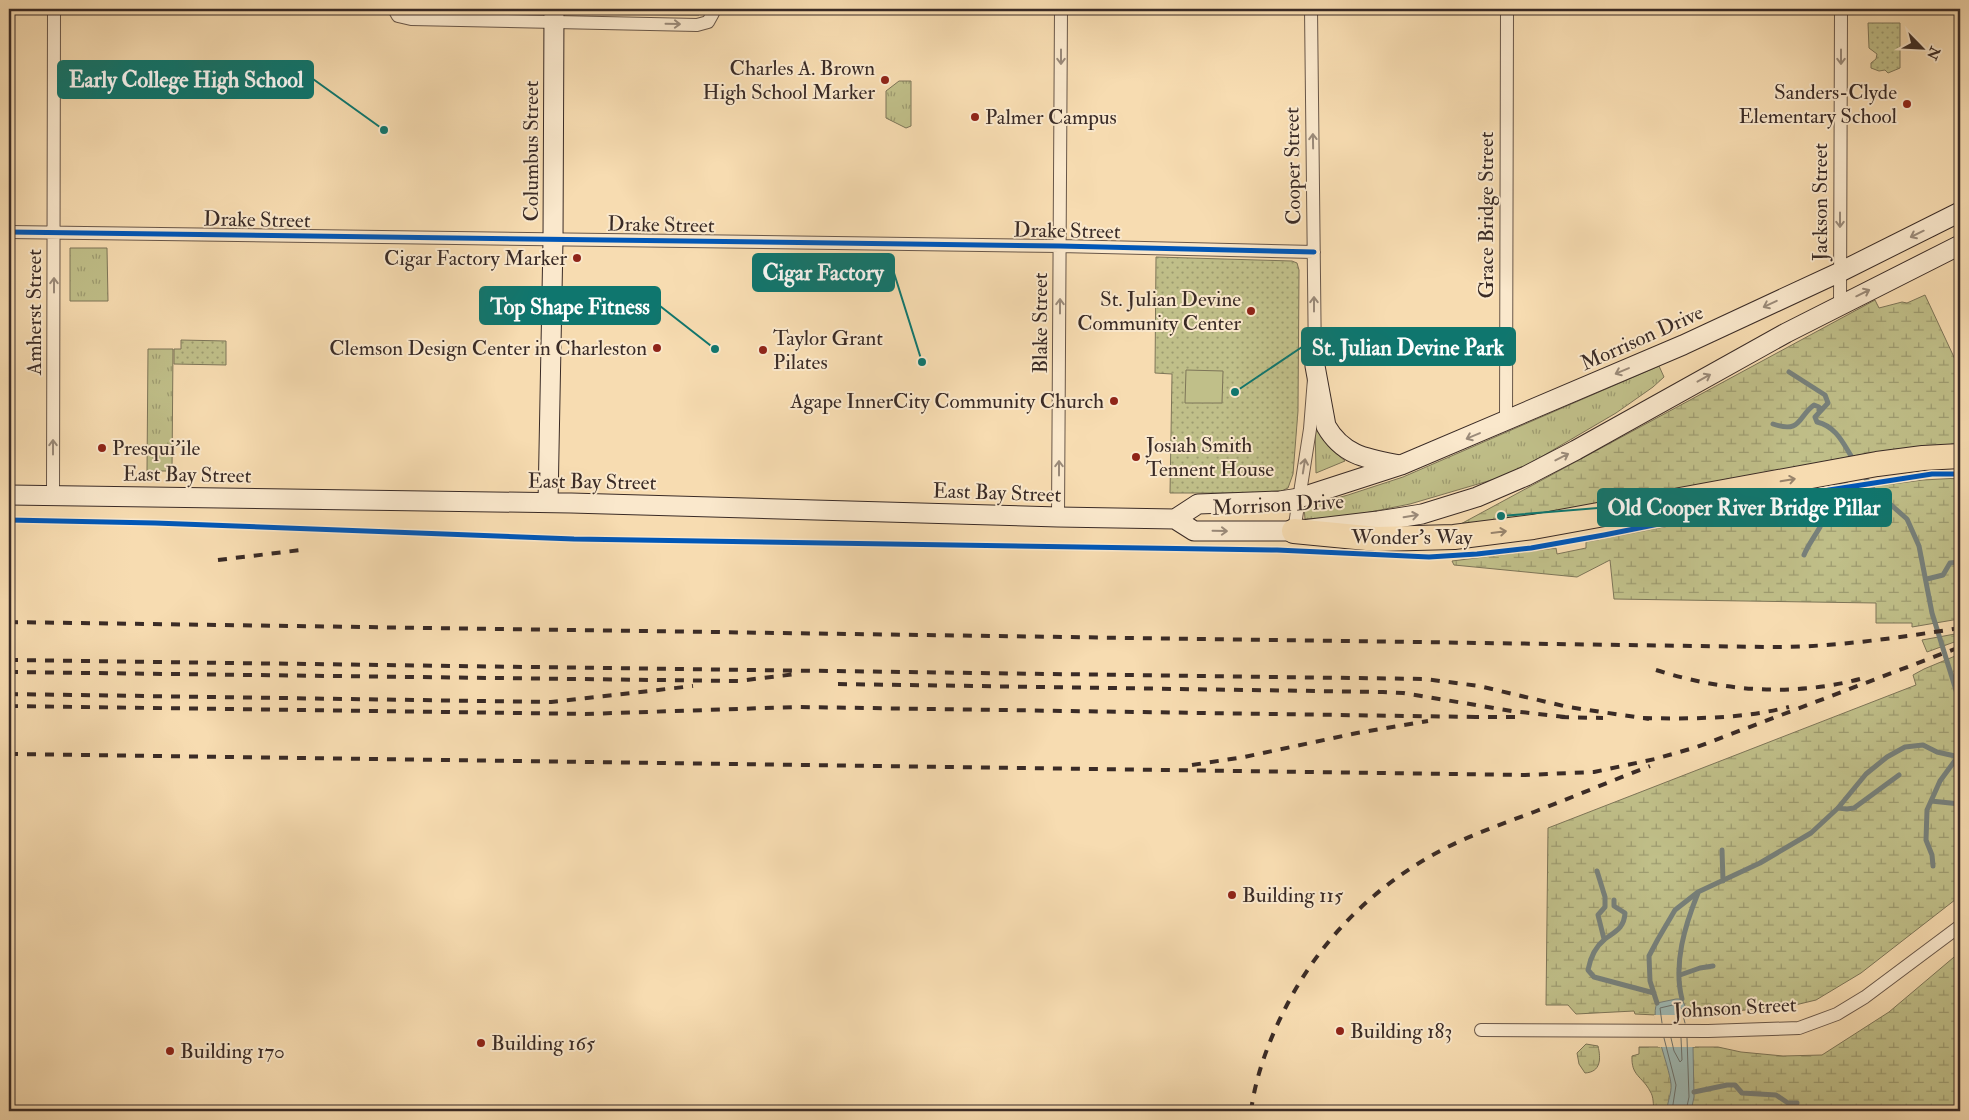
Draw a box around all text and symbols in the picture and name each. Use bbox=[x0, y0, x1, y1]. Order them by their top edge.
one-way arrow bbox=[664, 19, 680, 29]
north arrow bbox=[1896, 22, 1946, 72]
text: N bbox=[1923, 43, 1944, 63]
one-way arrow bbox=[1056, 49, 1066, 65]
one-way arrow bbox=[1836, 49, 1846, 65]
place label: Charles A. Brown High School Marker bbox=[702, 55, 875, 106]
callout: Early College High School bbox=[58, 61, 313, 98]
text: Early College High School bbox=[69, 66, 304, 95]
marker: Charles A. Brown High School Marker bbox=[879, 74, 891, 86]
place label: Sanders-Clyde Elementary School bbox=[1739, 79, 1898, 130]
street label: Columbus Street bbox=[518, 80, 545, 222]
marker: Sanders-Clyde Elementary School bbox=[1901, 98, 1913, 110]
place label: Palmer Campus bbox=[985, 104, 1117, 131]
street label: Cooper Street bbox=[1278, 107, 1308, 225]
marker: Palmer Campus bbox=[969, 111, 981, 123]
street label: Grace Bridge Street bbox=[1473, 131, 1500, 299]
one-way arrow bbox=[1308, 133, 1317, 149]
street label: Jackson Street bbox=[1807, 143, 1834, 262]
street label: Drake Street bbox=[203, 206, 311, 234]
street label: Drake Street bbox=[607, 211, 715, 239]
one-way arrow bbox=[1835, 212, 1845, 228]
street label: Drake Street bbox=[1013, 217, 1121, 245]
one-way arrow bbox=[1909, 229, 1924, 239]
place label: Cigar Factory Marker bbox=[384, 245, 567, 272]
street label: Amherst Street bbox=[21, 249, 48, 376]
marker: Cigar Factory Marker bbox=[571, 252, 583, 264]
callout: Cigar Factory bbox=[753, 254, 894, 291]
text: Cigar Factory bbox=[762, 259, 885, 288]
street label: Blake Street bbox=[1027, 272, 1054, 374]
one-way arrow bbox=[49, 277, 59, 293]
place label: St. Julian Devine Community Center bbox=[1077, 286, 1241, 337]
callout: Top Shape Fitness bbox=[480, 287, 660, 324]
one-way arrow bbox=[1855, 288, 1870, 298]
text: Top Shape Fitness bbox=[489, 293, 650, 322]
one-way arrow bbox=[1309, 296, 1319, 312]
one-way arrow bbox=[1055, 298, 1065, 314]
street label: Morrison Drive bbox=[1576, 299, 1708, 377]
one-way arrow bbox=[1763, 300, 1778, 310]
marker: St. Julian Devine Community Center bbox=[1245, 305, 1257, 317]
place label: Taylor Grant Pilates bbox=[773, 325, 883, 376]
callout: St. Julian Devine Park bbox=[1302, 328, 1515, 365]
text: St. Julian Devine Park bbox=[1312, 334, 1505, 363]
place label: Clemson Design Center in Charleston bbox=[329, 335, 647, 362]
marker: Clemson Design Center in Charleston bbox=[651, 342, 663, 354]
marker: Taylor Grant Pilates bbox=[757, 344, 769, 356]
one-way arrow bbox=[1615, 367, 1630, 377]
one-way arrow bbox=[1696, 373, 1711, 382]
place label: Agape InnerCity Community Church bbox=[789, 388, 1104, 415]
marker: Agape InnerCity Community Church bbox=[1108, 395, 1120, 407]
one-way arrow bbox=[1466, 431, 1481, 441]
place label: Josiah Smith Tennent House bbox=[1145, 432, 1274, 483]
place label: Presqui'ile bbox=[112, 435, 200, 462]
one-way arrow bbox=[48, 439, 58, 456]
marker: Presqui'ile bbox=[96, 442, 108, 454]
marker: Josiah Smith Tennent House bbox=[1130, 451, 1142, 463]
one-way arrow bbox=[1554, 452, 1569, 461]
one-way arrow bbox=[1299, 458, 1309, 474]
street label: East Bay Street bbox=[122, 460, 252, 490]
one-way arrow bbox=[1054, 460, 1064, 476]
street label: East Bay Street bbox=[527, 467, 657, 497]
one-way arrow bbox=[1779, 475, 1795, 484]
street label: East Bay Street bbox=[932, 477, 1062, 509]
street label: Morrison Drive bbox=[1211, 488, 1345, 522]
callout: Old Cooper River Bridge Pillar bbox=[1598, 489, 1891, 526]
text: Old Cooper River Bridge Pillar bbox=[1608, 494, 1881, 523]
one-way arrow bbox=[1403, 510, 1419, 520]
street label: Wonder's Way bbox=[1350, 524, 1473, 551]
one-way arrow bbox=[1212, 526, 1228, 536]
one-way arrow bbox=[1491, 527, 1507, 537]
place label: Building 115 bbox=[1242, 882, 1344, 909]
marker: Building 115 bbox=[1226, 889, 1238, 901]
street label: Johnson Street bbox=[1672, 991, 1797, 1025]
place label: Building 183 bbox=[1350, 1018, 1452, 1045]
marker: Building 183 bbox=[1334, 1025, 1346, 1037]
place label: Building 165 bbox=[491, 1030, 596, 1057]
marker: Building 165 bbox=[475, 1037, 487, 1049]
place label: Building 170 bbox=[180, 1038, 285, 1065]
marker: Building 170 bbox=[164, 1045, 176, 1057]

